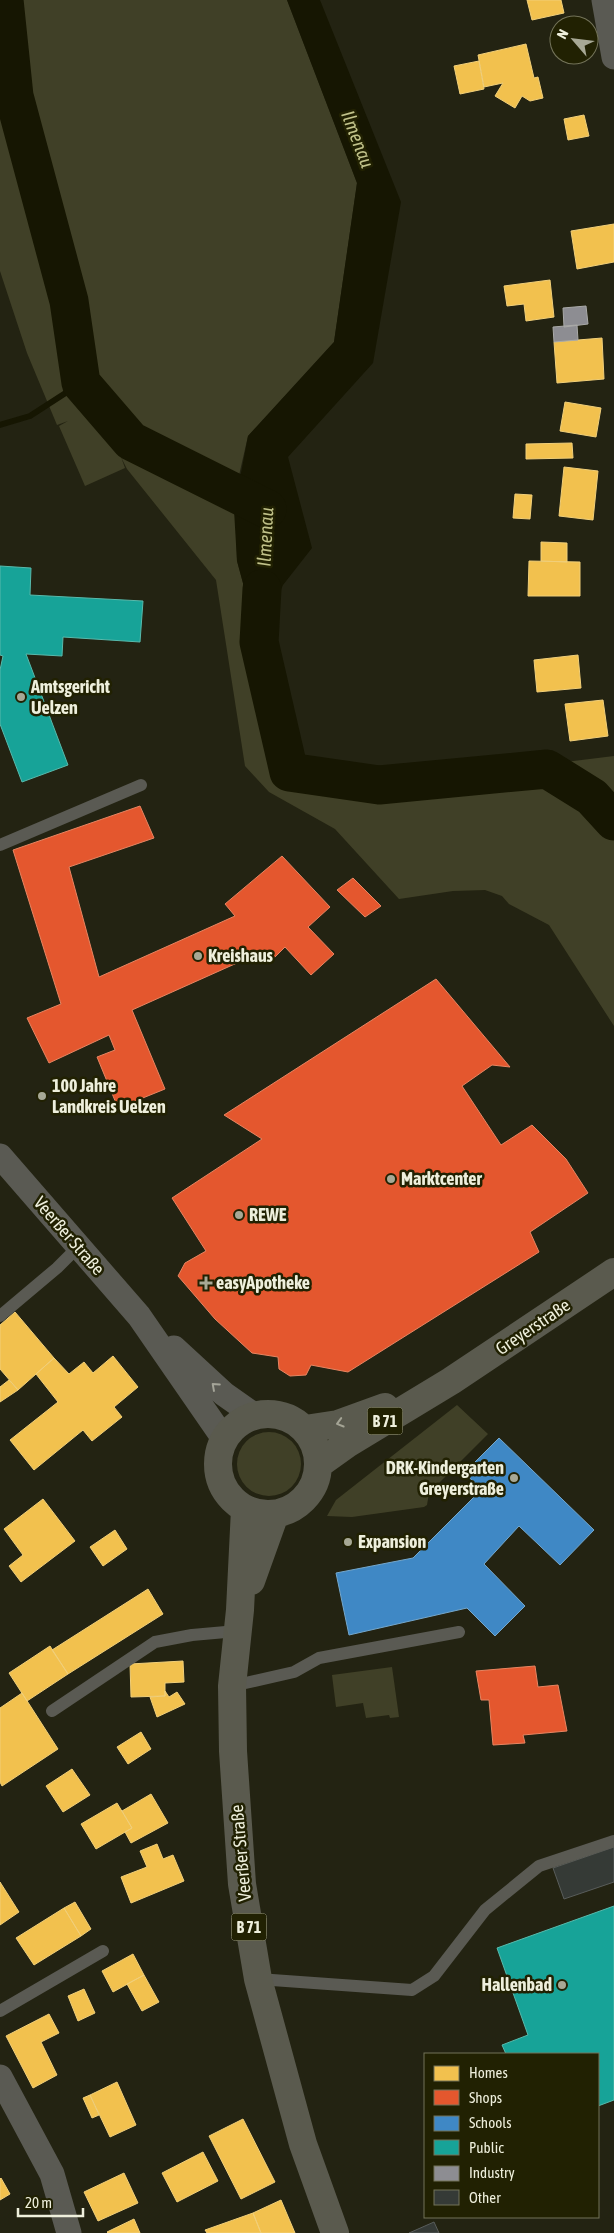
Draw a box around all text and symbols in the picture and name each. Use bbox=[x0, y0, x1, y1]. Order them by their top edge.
north arrow bbox=[549, 15, 599, 65]
text: N bbox=[554, 26, 572, 41]
water label: Ilmenau bbox=[337, 107, 379, 171]
water label: Ilmenau bbox=[252, 507, 278, 567]
place label: Amtsgericht Uelzen bbox=[30, 676, 111, 718]
marker: Amtsgericht Uelzen bbox=[15, 691, 27, 703]
place label: Kreishaus bbox=[208, 945, 274, 966]
marker: Kreishaus bbox=[192, 950, 204, 962]
place label: 100 Jahre Landkreis Uelzen bbox=[52, 1075, 166, 1117]
marker: 100 Jahre Landkreis Uelzen bbox=[36, 1090, 48, 1102]
place label: Marktcenter bbox=[401, 1168, 482, 1189]
marker: Marktcenter bbox=[385, 1173, 397, 1185]
street label: Veerßer Straße bbox=[30, 1192, 109, 1279]
place label: REWE bbox=[249, 1204, 287, 1225]
marker: REWE bbox=[233, 1209, 245, 1221]
place label: easyApotheke bbox=[216, 1272, 310, 1293]
marker: easyApotheke bbox=[200, 1277, 212, 1289]
street label: Greyerstraße bbox=[492, 1294, 574, 1359]
one-way arrow bbox=[212, 1383, 221, 1392]
road number: B 71 bbox=[368, 1408, 402, 1434]
one-way arrow bbox=[337, 1417, 345, 1427]
place label: DRK-Kindergarten Greyerstraße bbox=[386, 1457, 504, 1499]
marker: DRK-Kindergarten Greyerstraße bbox=[508, 1472, 520, 1484]
place label: Expansion bbox=[358, 1531, 427, 1552]
marker: Expansion bbox=[342, 1536, 354, 1548]
street label: Veerßer Straße bbox=[226, 1804, 255, 1902]
road number: B 71 bbox=[232, 1914, 266, 1940]
place label: Hallenbad bbox=[481, 1974, 552, 1995]
marker: Hallenbad bbox=[556, 1979, 568, 1991]
legend bbox=[424, 2053, 599, 2218]
text: Homes bbox=[469, 2064, 508, 2081]
text: Shops bbox=[469, 2089, 502, 2106]
text: Schools bbox=[469, 2114, 512, 2131]
text: Public bbox=[469, 2139, 504, 2156]
text: Industry bbox=[469, 2164, 515, 2181]
scale bar bbox=[18, 2186, 82, 2218]
text: Other bbox=[469, 2189, 501, 2206]
text: 20 m bbox=[25, 2194, 52, 2211]

